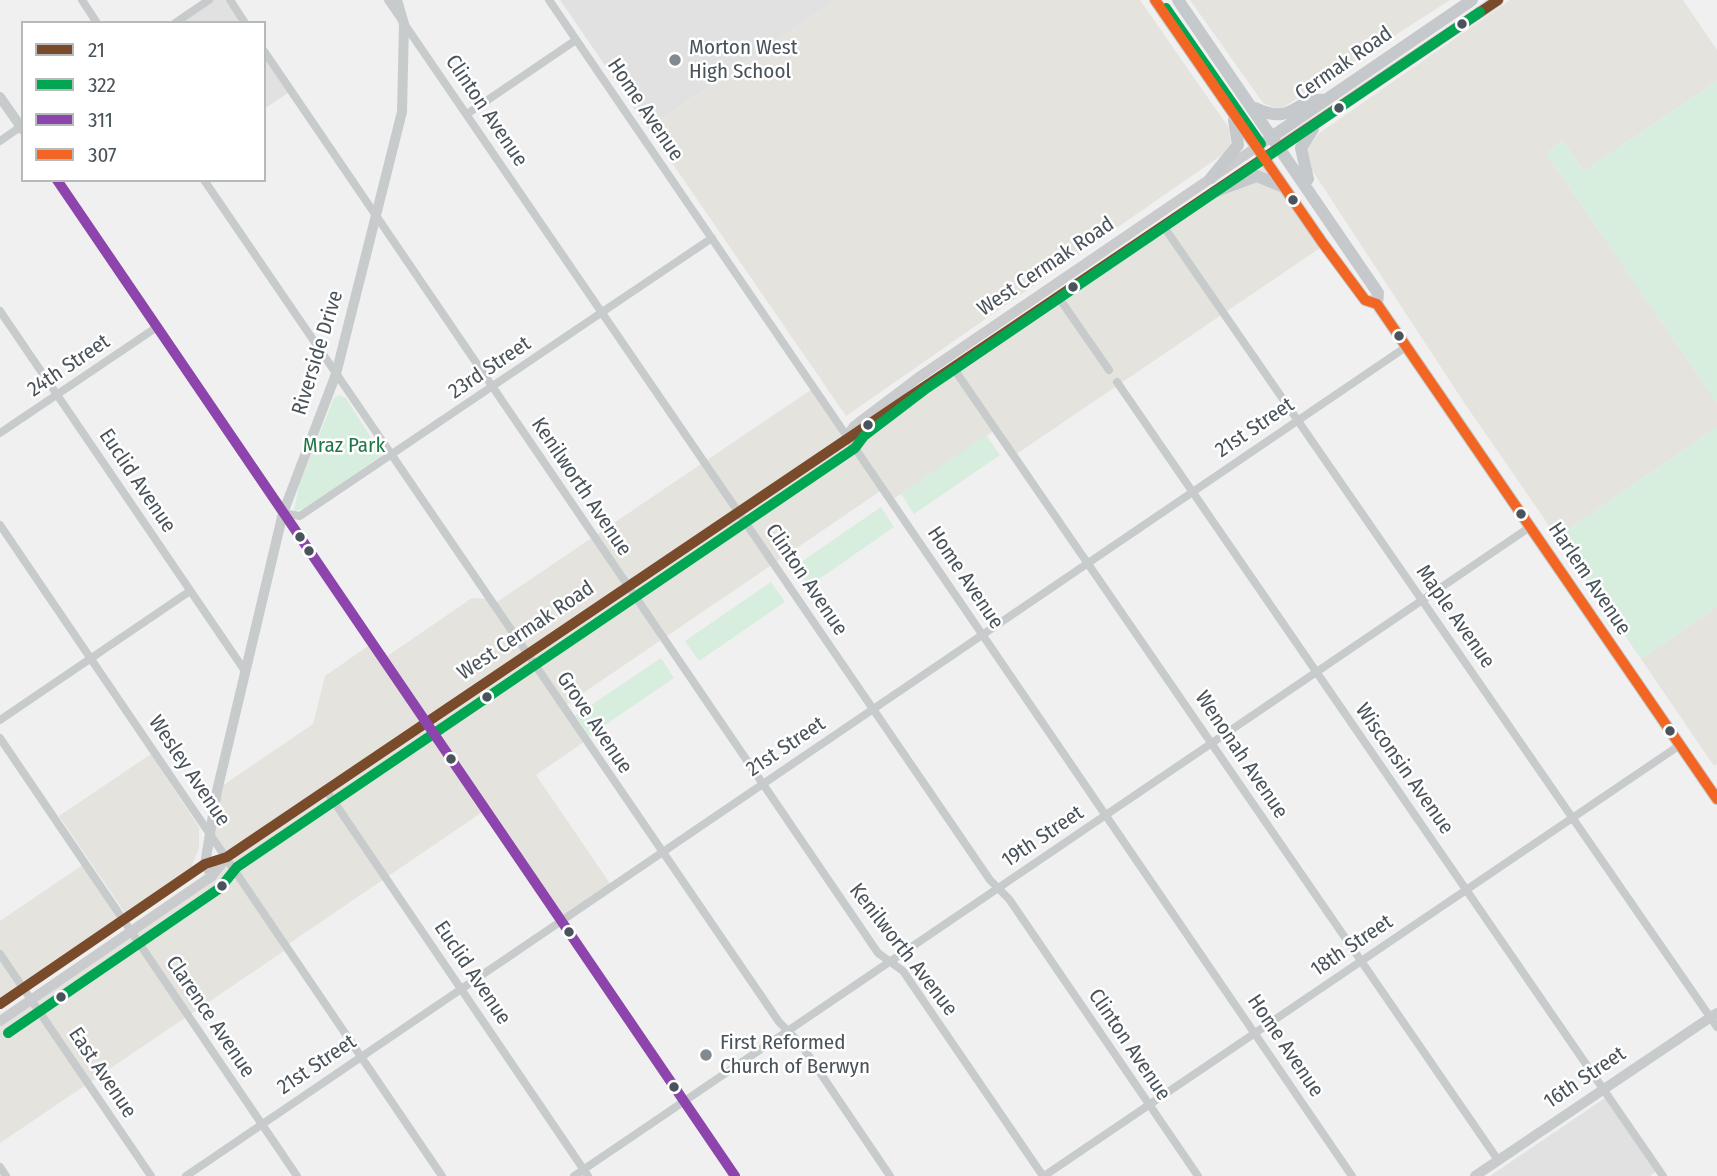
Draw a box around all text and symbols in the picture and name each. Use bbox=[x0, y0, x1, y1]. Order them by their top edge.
unlabelled marker bbox=[1455, 17, 1469, 31]
legend bbox=[21, 21, 266, 182]
street label: Cermak Road bbox=[1291, 21, 1397, 107]
place label: Morton West High School bbox=[689, 35, 798, 85]
text: 21 bbox=[88, 37, 105, 63]
street label: Clinton Avenue bbox=[439, 50, 533, 172]
marker: Morton West High School bbox=[667, 52, 683, 68]
street label: Home Avenue bbox=[601, 54, 689, 166]
text: 322 bbox=[88, 72, 116, 98]
unlabelled marker bbox=[1332, 101, 1346, 115]
text: 311 bbox=[88, 107, 113, 133]
text: 307 bbox=[88, 142, 117, 168]
unlabelled marker bbox=[1286, 193, 1300, 207]
street label: West Cermak Road bbox=[973, 212, 1119, 322]
unlabelled marker bbox=[1066, 280, 1080, 294]
street label: Riverside Drive bbox=[287, 288, 349, 418]
street label: 24th Street bbox=[23, 329, 115, 403]
unlabelled marker bbox=[1392, 329, 1406, 343]
street label: 23rd Street bbox=[444, 331, 536, 405]
street label: 21st Street bbox=[1211, 393, 1299, 463]
street label: Kenilworth Avenue bbox=[525, 413, 637, 561]
unlabelled marker bbox=[861, 418, 875, 432]
street label: Euclid Avenue bbox=[93, 424, 181, 538]
park label: Mraz Park bbox=[303, 433, 385, 459]
unlabelled marker bbox=[1514, 507, 1528, 521]
street label: Harlem Avenue bbox=[1542, 518, 1636, 640]
street label: Clinton Avenue bbox=[759, 519, 853, 641]
street label: Home Avenue bbox=[921, 522, 1009, 634]
unlabelled marker bbox=[293, 530, 307, 544]
unlabelled marker bbox=[302, 544, 316, 558]
street label: Maple Avenue bbox=[1410, 561, 1500, 673]
street label: West Cermak Road bbox=[453, 576, 599, 686]
street label: Grove Avenue bbox=[551, 667, 637, 779]
street label: Wenonah Avenue bbox=[1189, 686, 1293, 824]
unlabelled marker bbox=[480, 690, 494, 704]
street label: Wisconsin Avenue bbox=[1349, 699, 1459, 839]
street label: Wesley Avenue bbox=[143, 711, 235, 831]
street label: 21st Street bbox=[742, 712, 830, 782]
unlabelled marker bbox=[1663, 724, 1677, 738]
unlabelled marker bbox=[444, 752, 458, 766]
street label: 19th Street bbox=[997, 801, 1089, 873]
unlabelled marker bbox=[215, 879, 229, 893]
street label: Kenilworth Avenue bbox=[843, 879, 963, 1021]
street label: 18th Street bbox=[1306, 909, 1398, 983]
street label: Euclid Avenue bbox=[428, 916, 516, 1030]
unlabelled marker bbox=[562, 925, 576, 939]
street label: Clarence Avenue bbox=[160, 951, 260, 1083]
street label: Clinton Avenue bbox=[1082, 984, 1176, 1106]
unlabelled marker bbox=[54, 990, 68, 1004]
street label: Home Avenue bbox=[1241, 990, 1329, 1102]
street label: East Avenue bbox=[63, 1023, 141, 1123]
street label: 21st Street bbox=[273, 1030, 361, 1100]
place label: First Reformed Church of Berwyn bbox=[720, 1030, 870, 1080]
street label: 16th Street bbox=[1539, 1042, 1631, 1114]
marker: First Reformed Church of Berwyn bbox=[698, 1047, 714, 1063]
unlabelled marker bbox=[667, 1080, 681, 1094]

